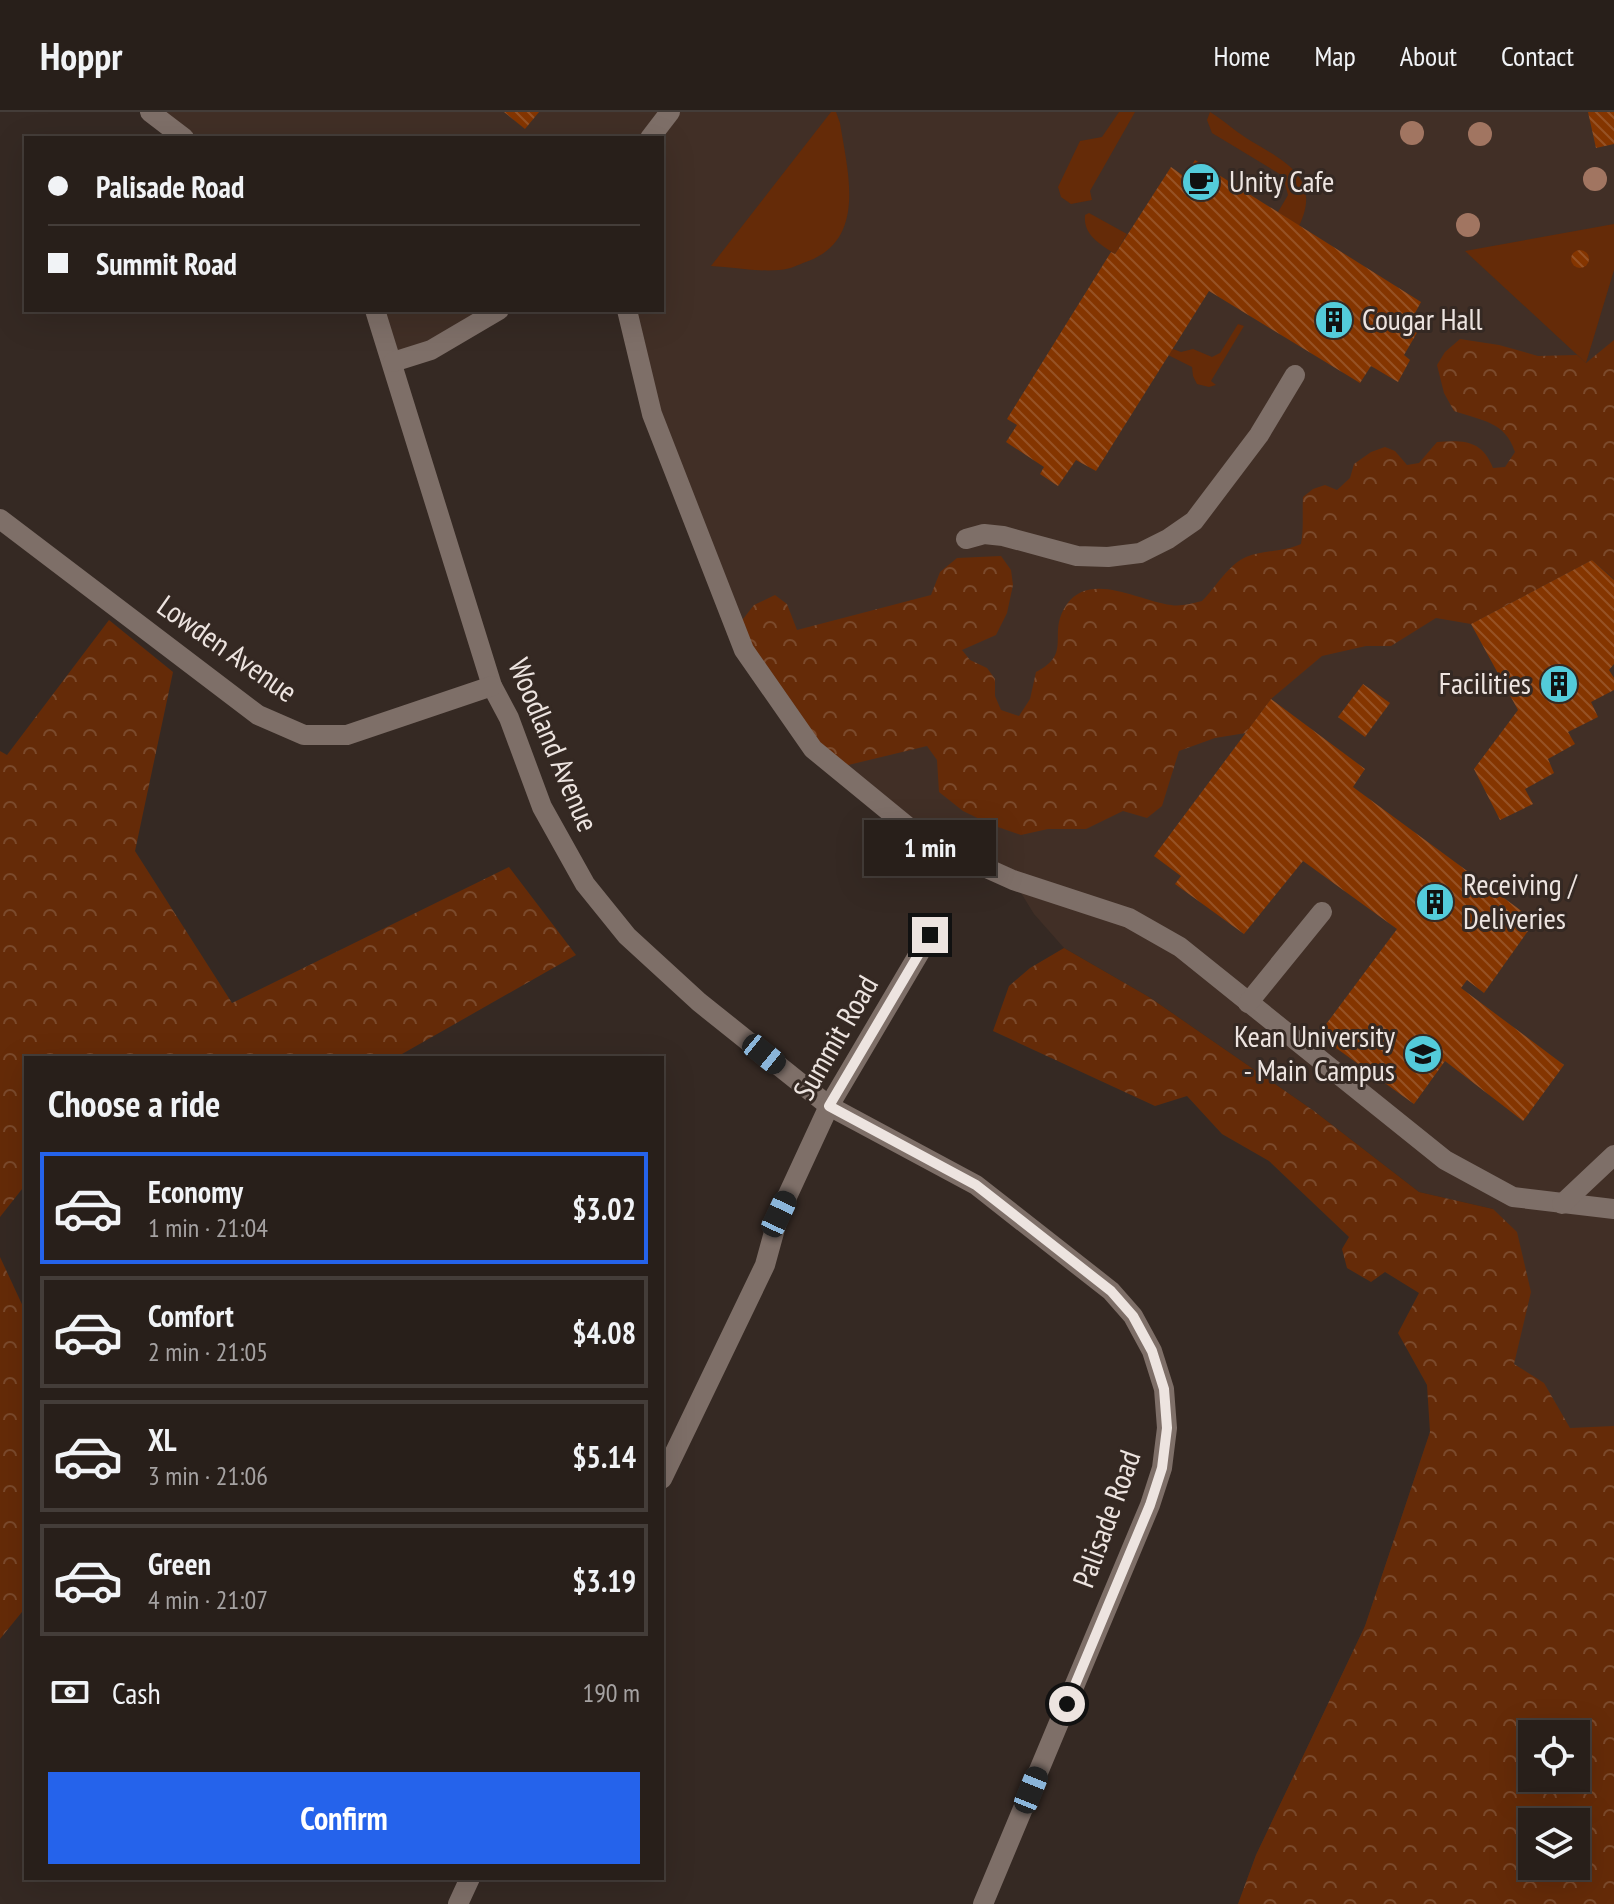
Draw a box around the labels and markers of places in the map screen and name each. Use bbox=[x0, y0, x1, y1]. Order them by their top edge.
cafe icon: Unity Cafe bbox=[1180, 161, 1222, 203]
place label: Unity Cafe bbox=[1229, 161, 1334, 200]
building icon: Cougar Hall bbox=[1313, 299, 1355, 341]
place label: Cougar Hall bbox=[1362, 299, 1482, 338]
place label: Facilities bbox=[1439, 663, 1531, 702]
building icon: Facilities bbox=[1538, 663, 1580, 705]
place label: Receiving / Deliveries bbox=[1463, 864, 1578, 937]
building icon: Receiving / Deliveries bbox=[1414, 881, 1456, 923]
place label: Kean University - Main Campus bbox=[1234, 1016, 1396, 1089]
school or university icon: Kean University - Main Campus bbox=[1402, 1033, 1444, 1075]

